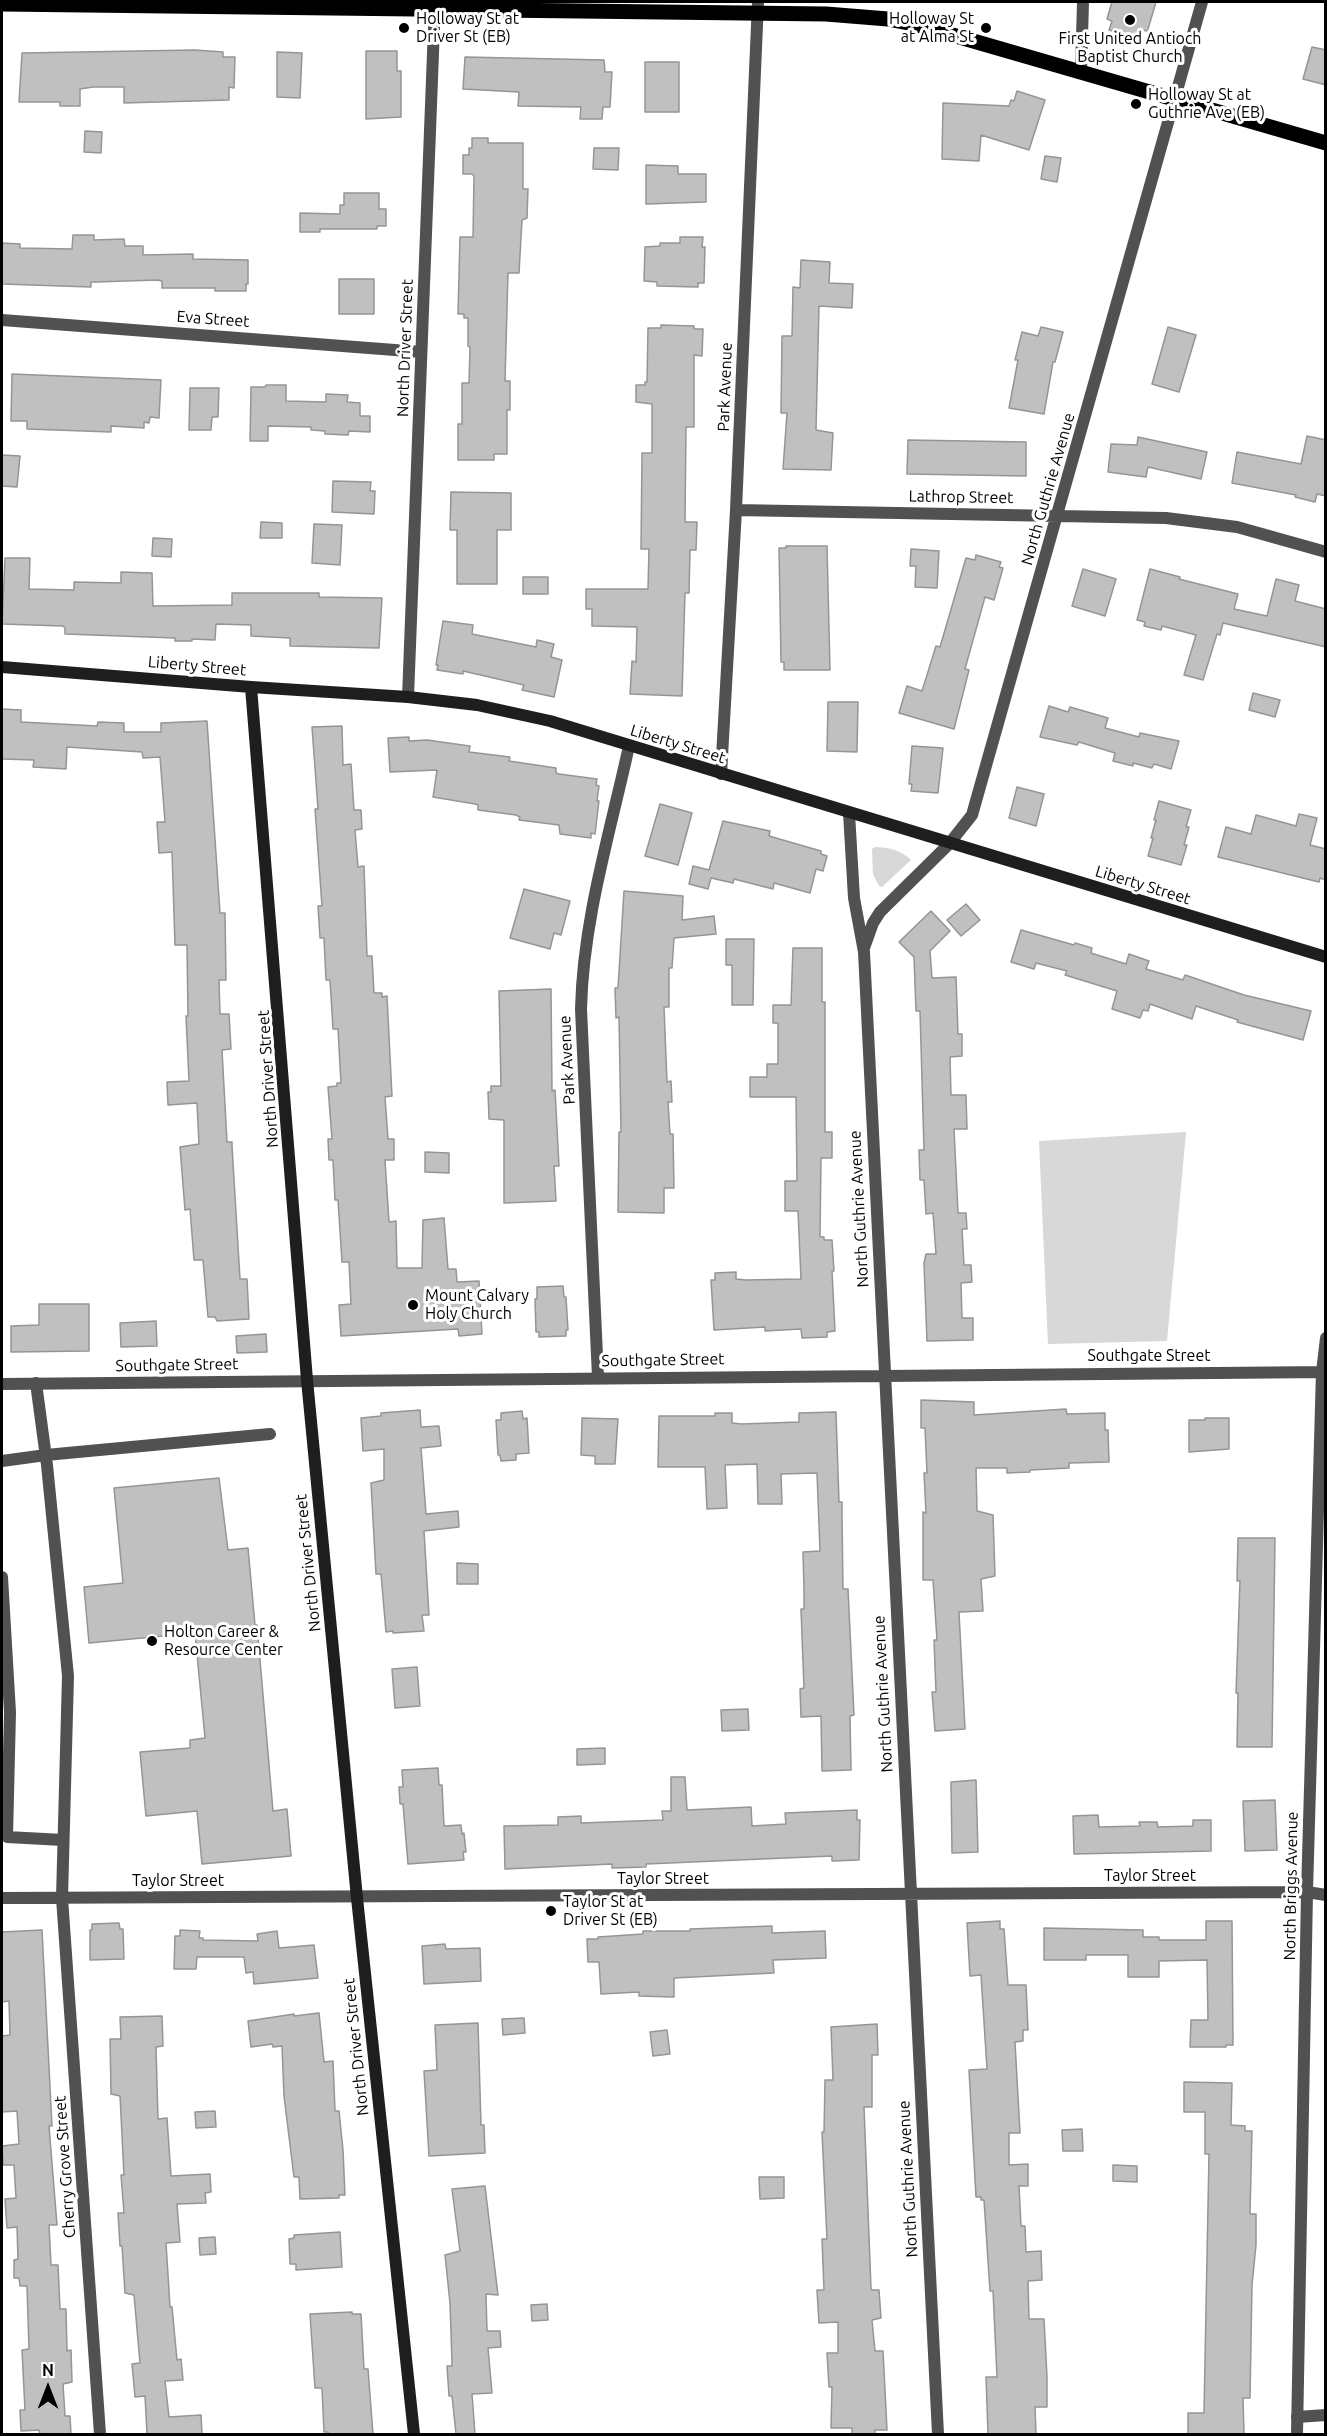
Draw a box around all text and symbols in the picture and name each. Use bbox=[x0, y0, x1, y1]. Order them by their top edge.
place label: Holloway St at Driver St (EB) bbox=[416, 9, 519, 47]
place label: Holloway St at Alma St bbox=[889, 9, 974, 47]
marker: First United Antioch Baptist Church bbox=[1123, 13, 1137, 27]
marker: Holloway St at Driver St (EB) bbox=[397, 21, 411, 35]
marker: Holloway St at Alma St bbox=[979, 21, 993, 35]
place label: First United Antioch Baptist Church bbox=[1059, 29, 1201, 67]
place label: Holloway St at Guthrie Ave (EB) bbox=[1148, 85, 1265, 123]
marker: Holloway St at Guthrie Ave (EB) bbox=[1129, 97, 1143, 111]
street label: North Driver Street bbox=[393, 279, 417, 417]
street label: Eva Street bbox=[176, 307, 250, 331]
street label: Park Avenue bbox=[714, 342, 736, 432]
street label: North Guthrie Avenue bbox=[1017, 411, 1079, 567]
street label: Lathrop Street bbox=[908, 486, 1014, 508]
street label: Liberty Street bbox=[147, 652, 247, 680]
street label: Liberty Street bbox=[628, 720, 728, 768]
street label: Liberty Street bbox=[1093, 861, 1193, 909]
street label: North Driver Street bbox=[254, 1009, 282, 1149]
street label: Park Avenue bbox=[555, 1015, 579, 1105]
street label: North Guthrie Avenue bbox=[845, 1130, 873, 1288]
place label: Mount Calvary Holy Church bbox=[425, 1286, 529, 1324]
marker: Mount Calvary Holy Church bbox=[406, 1298, 420, 1312]
street label: Southgate Street bbox=[1087, 1346, 1211, 1366]
street label: Southgate Street bbox=[601, 1349, 725, 1371]
street label: Southgate Street bbox=[115, 1354, 239, 1376]
street label: North Driver Street bbox=[291, 1493, 325, 1633]
street label: North Guthrie Avenue bbox=[869, 1615, 897, 1773]
place label: Holton Career & Resource Center bbox=[164, 1622, 283, 1660]
marker: Holton Career & Resource Center bbox=[145, 1634, 159, 1648]
street label: North Briggs Avenue bbox=[1280, 1811, 1302, 1961]
street label: Taylor Street bbox=[1104, 1866, 1196, 1886]
street label: Taylor Street bbox=[617, 1869, 709, 1889]
street label: Taylor Street bbox=[132, 1871, 224, 1891]
place label: Taylor St at Driver St (EB) bbox=[563, 1892, 658, 1930]
marker: Taylor St at Driver St (EB) bbox=[544, 1904, 558, 1918]
street label: North Driver Street bbox=[339, 1977, 373, 2117]
street label: Cherry Grove Street bbox=[50, 2095, 80, 2239]
street label: North Guthrie Avenue bbox=[894, 2100, 922, 2258]
north arrow bbox=[18, 2358, 78, 2418]
text: N bbox=[42, 2361, 54, 2379]

